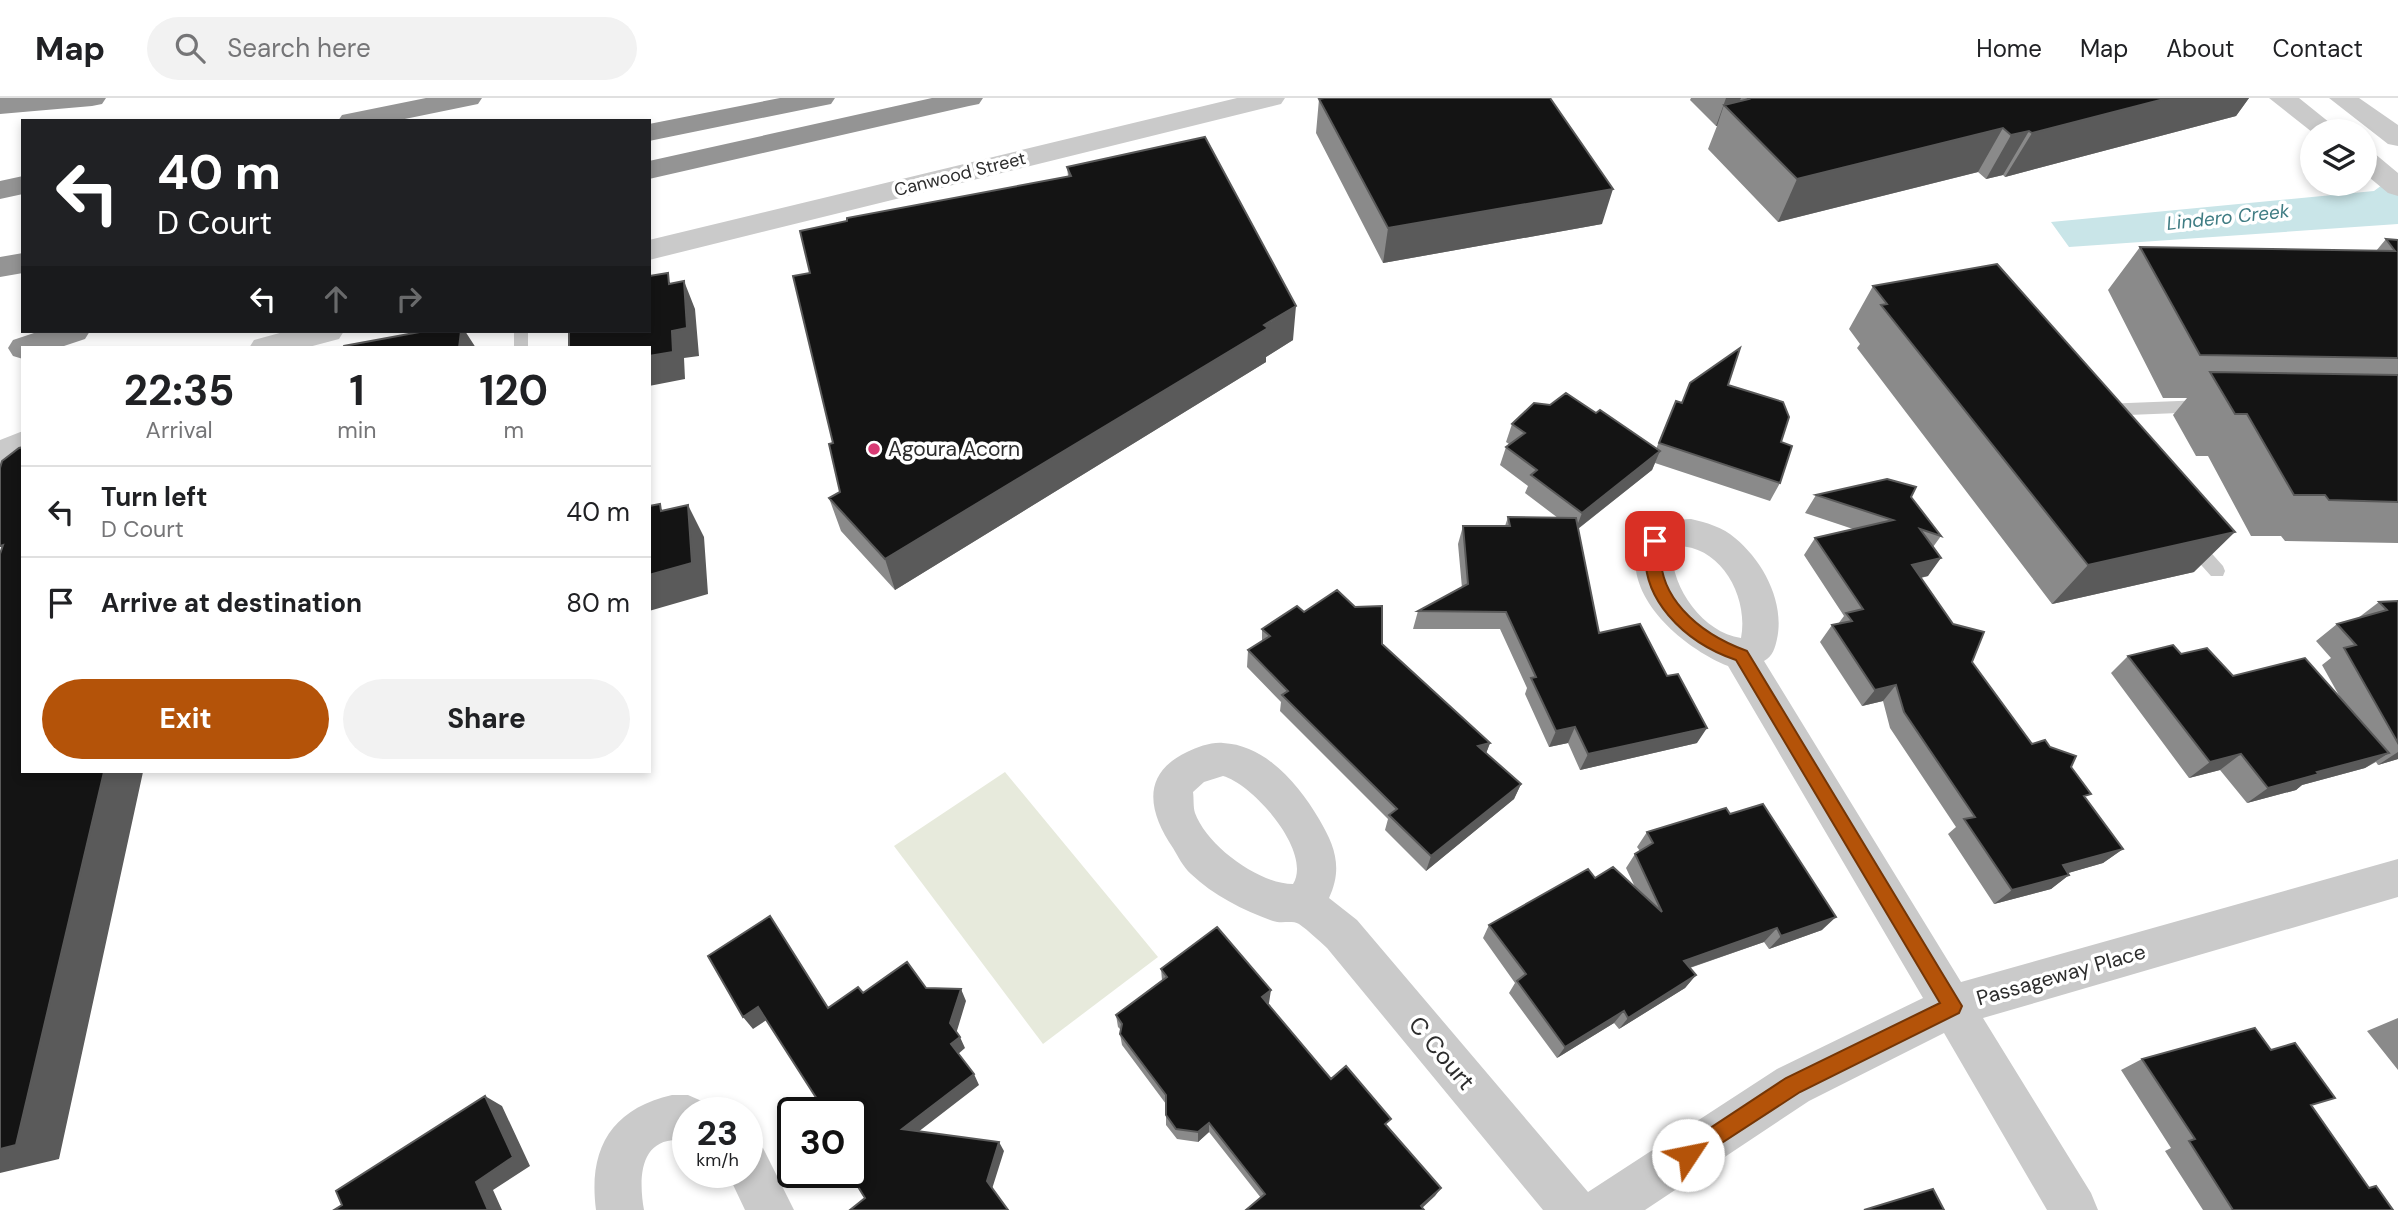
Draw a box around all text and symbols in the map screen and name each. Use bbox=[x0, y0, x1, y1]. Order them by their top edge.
search box bbox=[147, 17, 637, 80]
text: Map bbox=[35, 27, 105, 70]
icon: search bbox=[171, 29, 209, 67]
text: Search here bbox=[227, 31, 371, 65]
text: Home bbox=[1976, 33, 2042, 64]
text: Map bbox=[2080, 33, 2128, 64]
text: About bbox=[2166, 33, 2235, 64]
text: Contact bbox=[2273, 33, 2363, 64]
map controls bbox=[2300, 119, 2377, 196]
button: layers bbox=[2300, 119, 2377, 196]
text: 40 m bbox=[157, 140, 281, 204]
street label: Canwood Street bbox=[892, 146, 1028, 202]
icon: left bbox=[42, 147, 133, 238]
water label: Lindero Creek bbox=[2165, 198, 2291, 236]
text: D Court bbox=[157, 202, 272, 244]
icon: left bbox=[244, 280, 282, 318]
icon: ahead bbox=[317, 280, 355, 318]
icon: right bbox=[390, 280, 428, 318]
text: 22:35 bbox=[124, 363, 234, 418]
text: 1 bbox=[349, 363, 364, 418]
text: 120 bbox=[479, 363, 548, 418]
text: Arrival bbox=[146, 415, 213, 445]
text: min bbox=[337, 415, 376, 445]
text: m bbox=[503, 415, 524, 445]
place label: Agoura Acorn bbox=[888, 435, 1020, 463]
marker: Agoura Acorn bbox=[866, 441, 882, 457]
text: Turn left bbox=[101, 480, 208, 514]
icon: left bbox=[42, 493, 80, 531]
text: 40 m bbox=[566, 495, 630, 529]
pin bbox=[1625, 511, 1685, 571]
text: D Court bbox=[101, 514, 184, 544]
icon: arrive bbox=[1636, 522, 1674, 560]
icon: arrive bbox=[42, 584, 80, 622]
text: Arrive at destination bbox=[101, 586, 362, 620]
text: 80 m bbox=[566, 586, 630, 620]
button: Exit bbox=[42, 679, 329, 759]
button: Share bbox=[343, 679, 630, 759]
street label: Passageway Place bbox=[1973, 937, 2149, 1013]
street label: C Court bbox=[1402, 1010, 1482, 1096]
speed limit sign: 30 bbox=[777, 1097, 868, 1188]
text: 23 bbox=[697, 1110, 738, 1156]
position arrow bbox=[1651, 1118, 1725, 1192]
text: km/h bbox=[696, 1148, 739, 1172]

